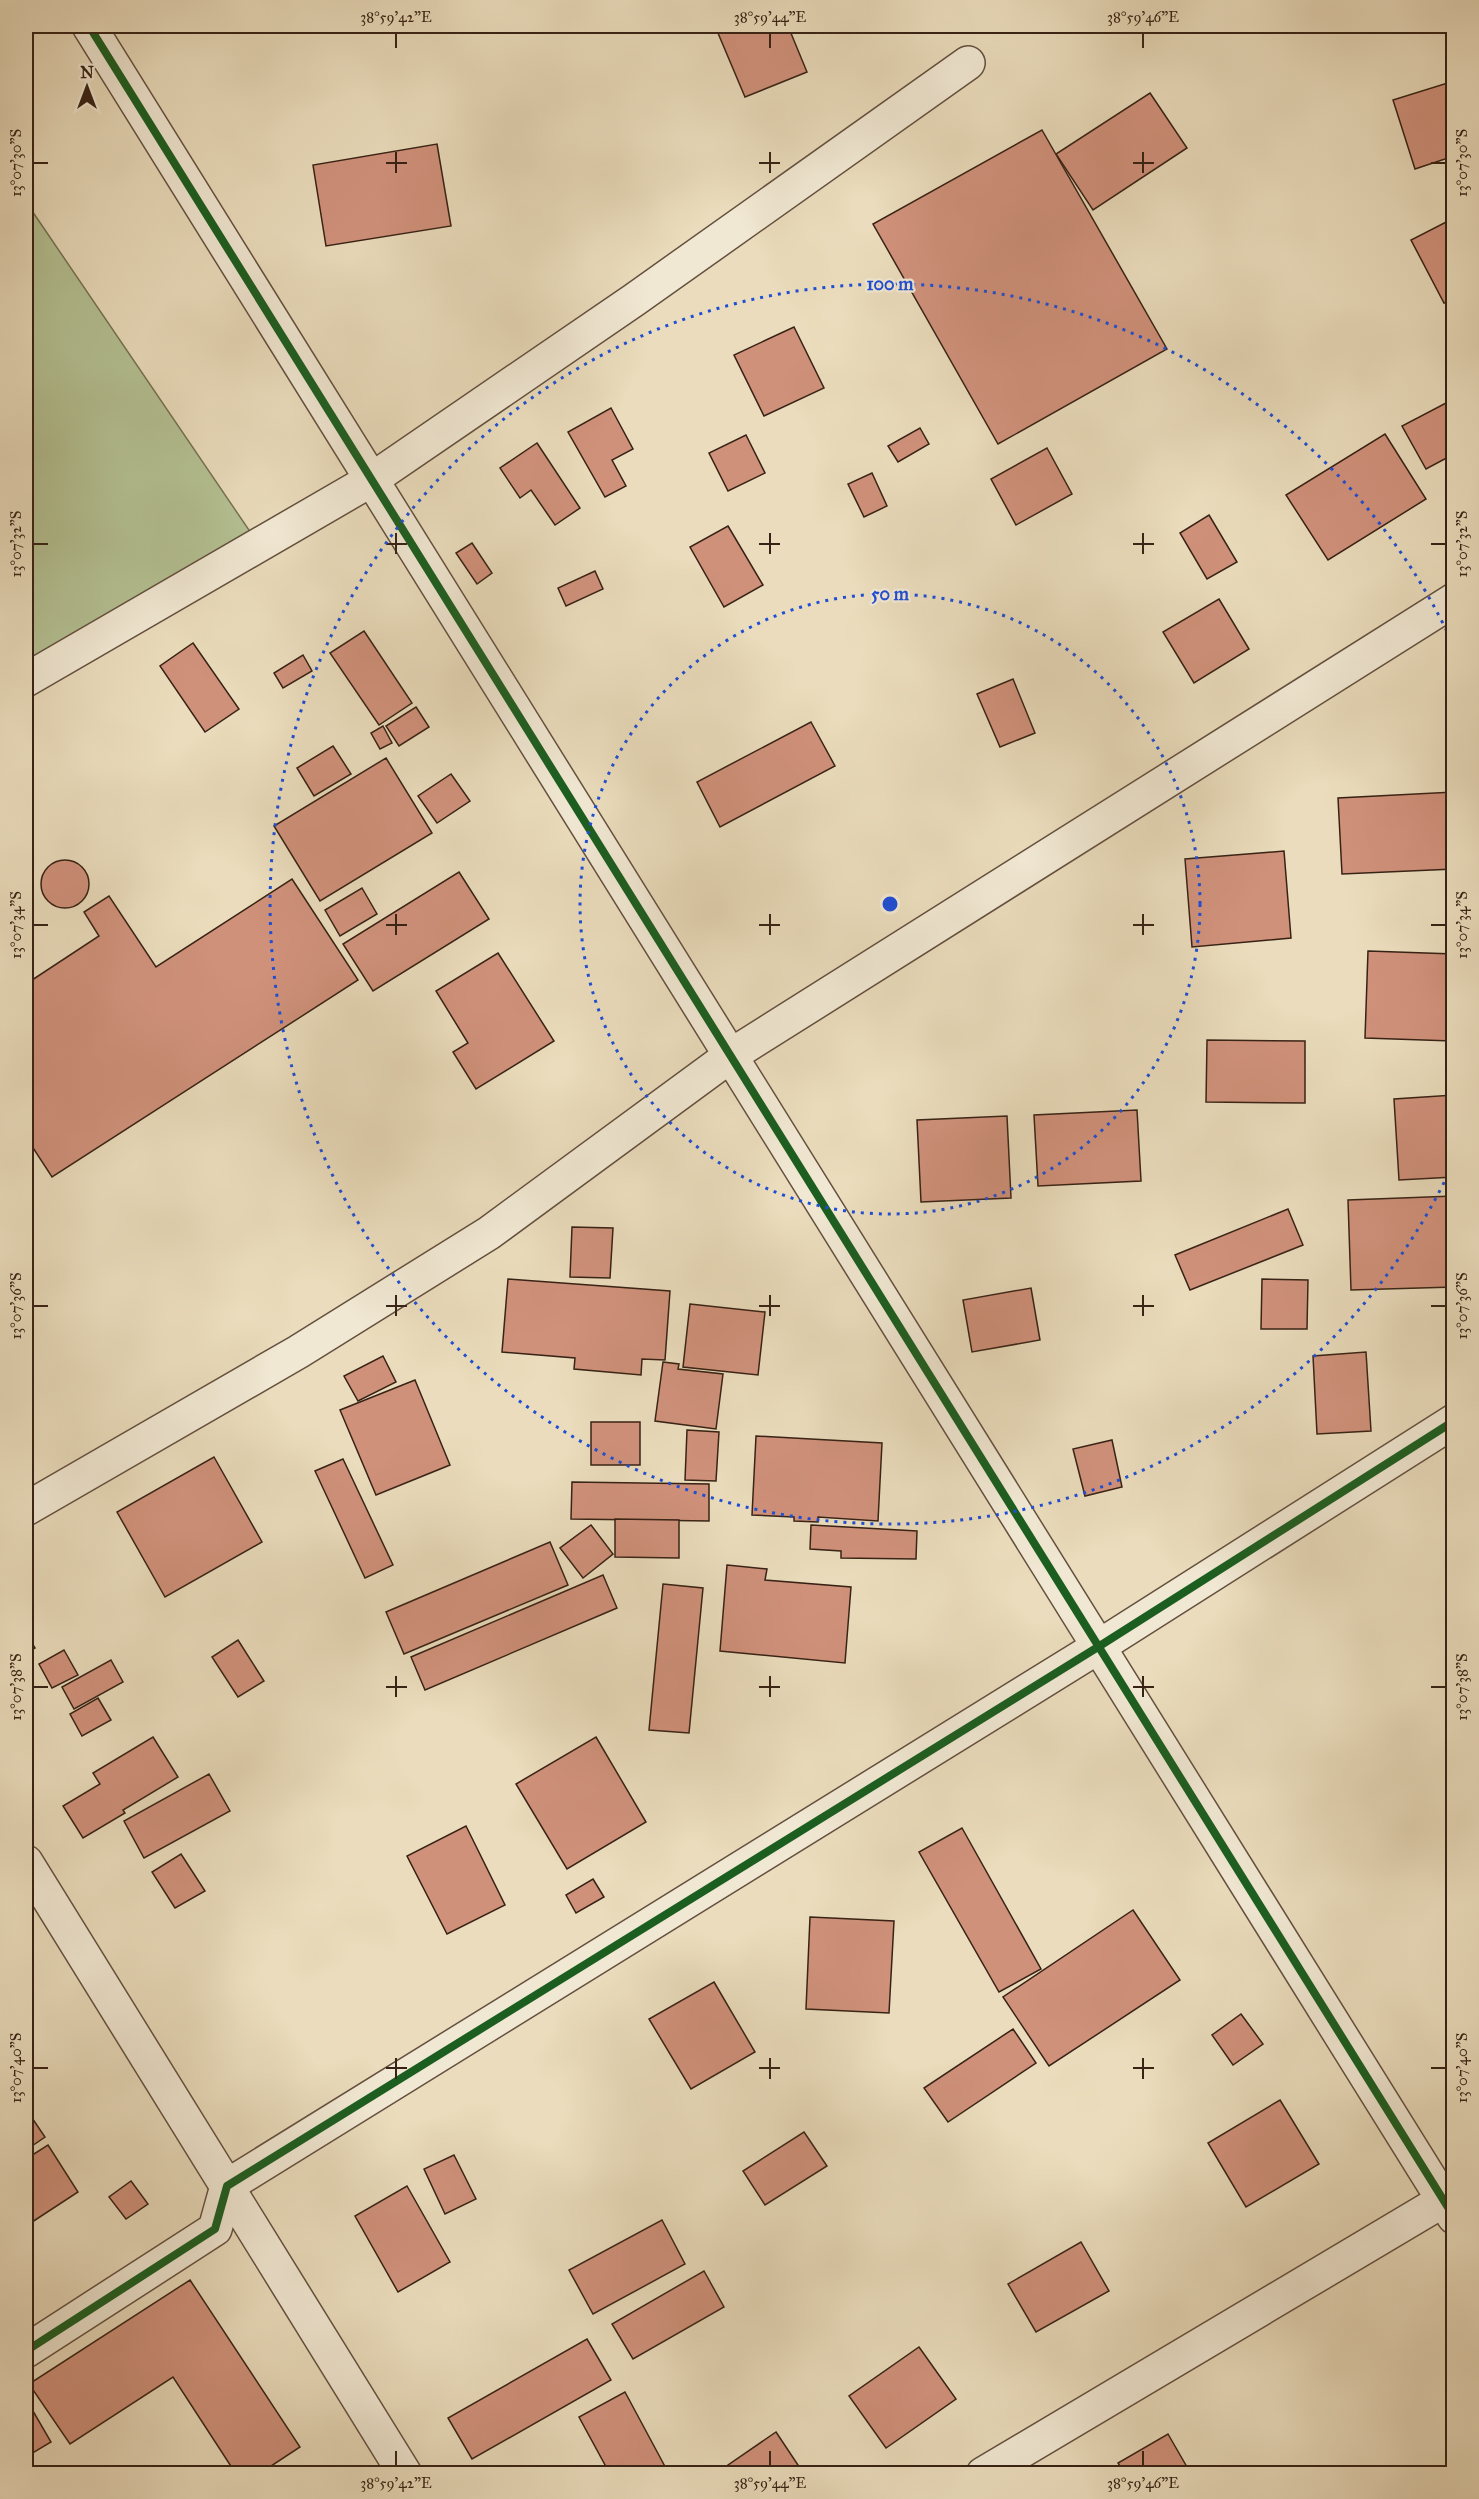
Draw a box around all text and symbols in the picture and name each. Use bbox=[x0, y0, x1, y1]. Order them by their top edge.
text: 38°59'42"E bbox=[360, 8, 432, 26]
text: 38°59'44"E bbox=[734, 8, 807, 26]
text: 38°59'46"E bbox=[1107, 8, 1179, 26]
north arrow bbox=[57, 57, 117, 117]
text: N bbox=[80, 63, 94, 82]
text: 13°07'30"S bbox=[7, 129, 25, 197]
text: 13°07'30"S bbox=[1453, 129, 1471, 197]
text: 100 m bbox=[867, 273, 914, 295]
text: 13°07'32"S bbox=[7, 511, 25, 577]
text: 13°07'32"S bbox=[1453, 511, 1471, 577]
text: 50 m bbox=[871, 583, 910, 605]
text: 13°07'34"S bbox=[7, 891, 25, 959]
text: 13°07'34"S bbox=[1453, 891, 1471, 959]
centre of rings bbox=[880, 894, 900, 914]
text: 13°07'36"S bbox=[7, 1272, 25, 1340]
text: 13°07'36"S bbox=[1453, 1272, 1471, 1340]
text: 13°07'38"S bbox=[7, 1653, 25, 1721]
text: 13°07'38"S bbox=[1453, 1653, 1471, 1721]
text: 13°07'40"S bbox=[7, 2033, 25, 2103]
text: 13°07'40"S bbox=[1453, 2033, 1471, 2103]
text: 38°59'42"E bbox=[360, 2474, 432, 2492]
text: 38°59'44"E bbox=[734, 2474, 807, 2492]
text: 38°59'46"E bbox=[1107, 2474, 1179, 2492]

